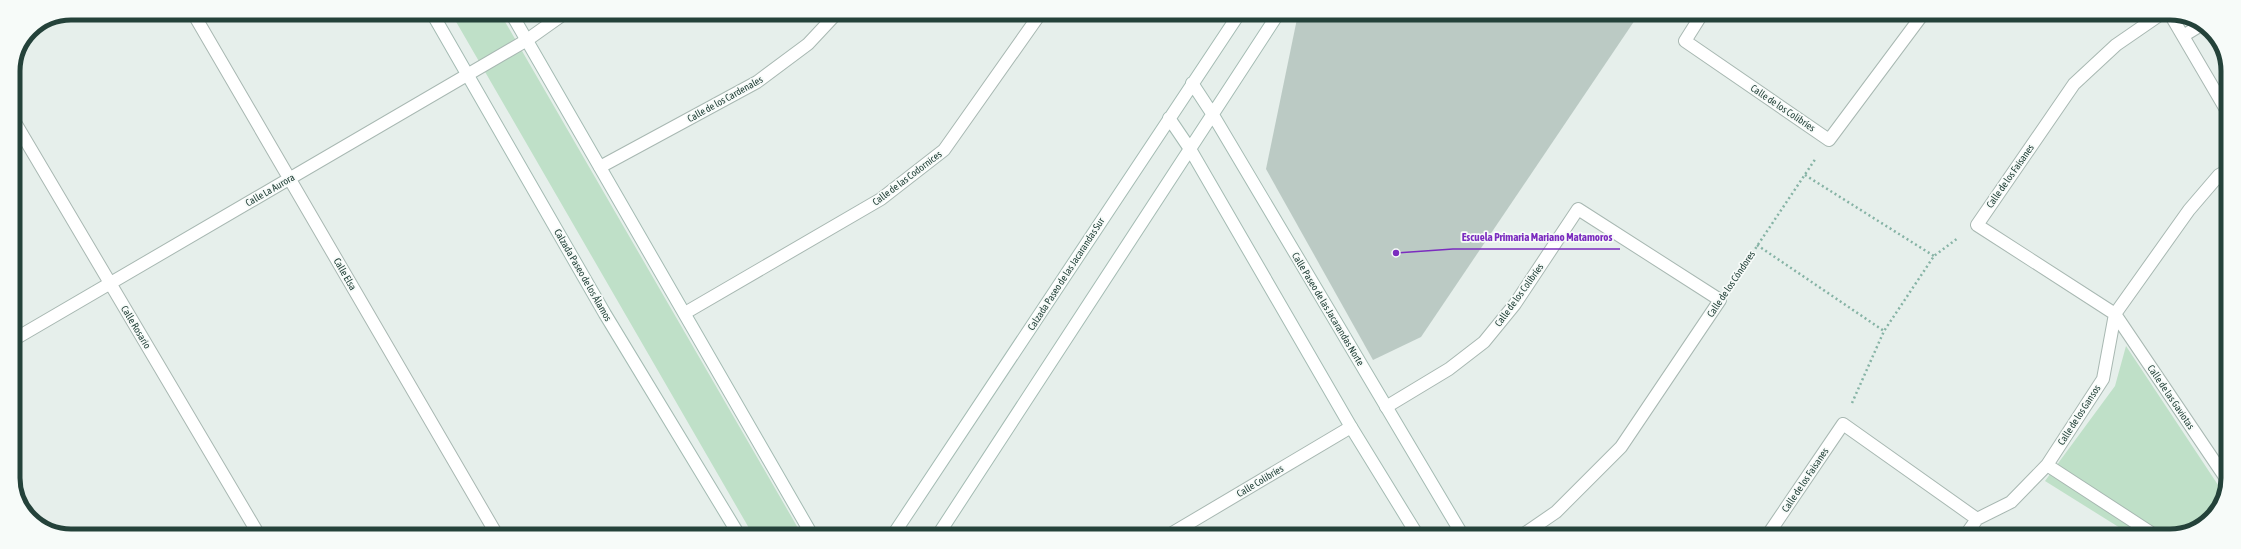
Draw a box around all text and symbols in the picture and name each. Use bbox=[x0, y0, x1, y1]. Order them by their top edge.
street label: Calle de los Cardenales bbox=[685, 73, 765, 124]
street label: Calle de los Colibríes bbox=[1749, 82, 1818, 134]
street label: Calle de los Faisanes bbox=[1984, 142, 2036, 210]
street label: Calle de las Codornices bbox=[870, 148, 944, 208]
street label: Calle La Aurora bbox=[243, 171, 297, 208]
street label: Calzada Paseo de las Jacarandas Sur bbox=[1025, 215, 1107, 332]
callout: Escuela Primaria Mariano Matamoros bbox=[1453, 226, 1620, 249]
street label: Calzada Paseo de los Álamos bbox=[552, 227, 614, 323]
text: Escuela Primaria Mariano Matamoros bbox=[1462, 231, 1612, 243]
street label: Calle de los Cóndores bbox=[1705, 248, 1758, 319]
street label: Calle Paseo de las Jacarandas Norte bbox=[1290, 250, 1366, 368]
street label: Calle Elsa bbox=[331, 256, 359, 292]
street label: Calle de los Colibríes bbox=[1492, 261, 1546, 329]
street label: Calle Rosario bbox=[119, 304, 153, 351]
street label: Calle de las Gaviotas bbox=[2145, 363, 2197, 432]
street label: Calle de los Gansos bbox=[2055, 382, 2103, 447]
street label: Calle de los Faisanes bbox=[1779, 445, 1831, 514]
street label: Calle Colibríes bbox=[1235, 463, 1286, 499]

